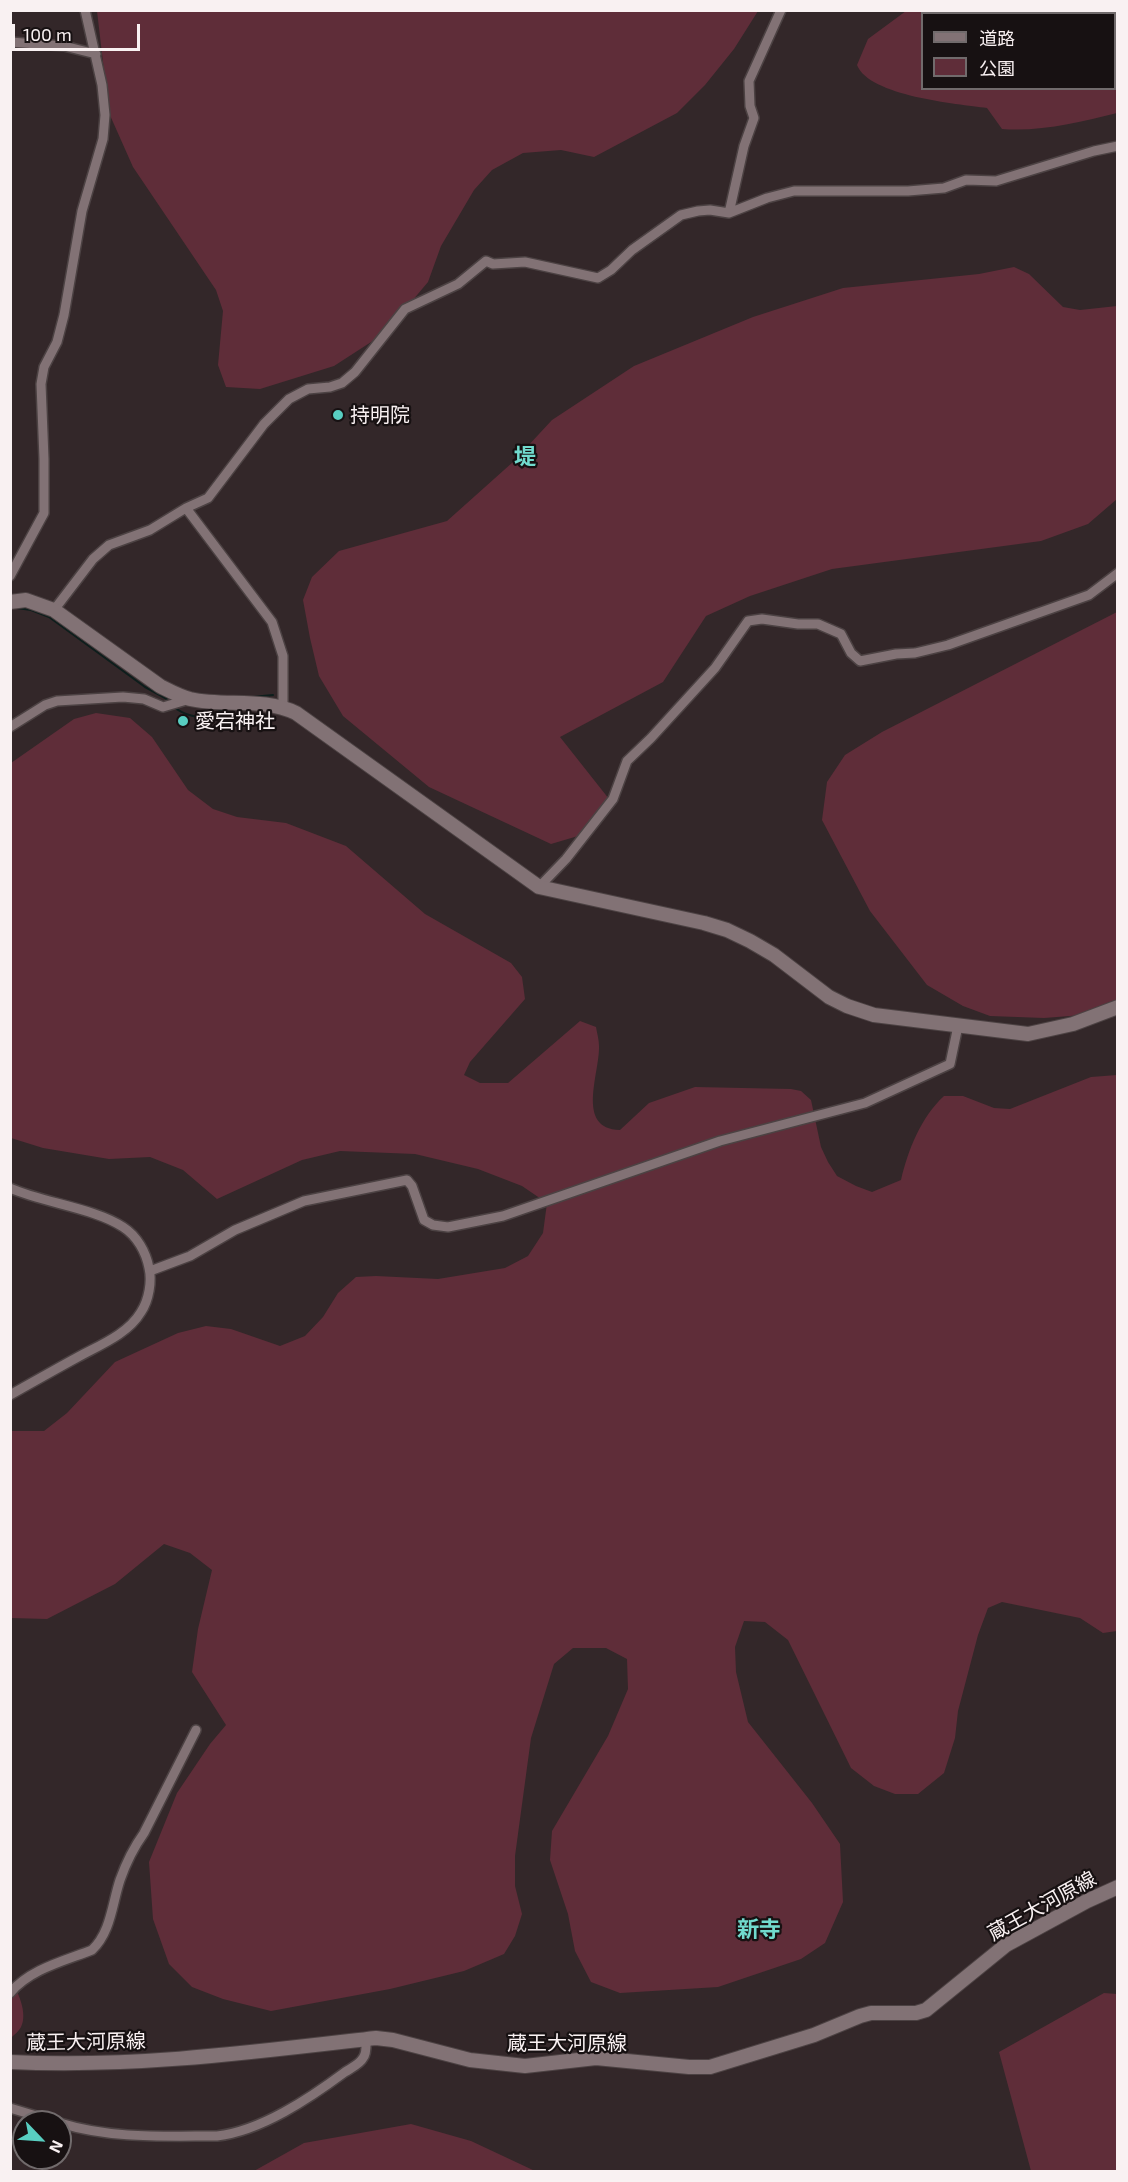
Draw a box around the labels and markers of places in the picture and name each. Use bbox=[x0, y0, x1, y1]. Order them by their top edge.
place label: 持明院 bbox=[350, 403, 410, 427]
marker: 持明院 bbox=[331, 408, 345, 422]
place label: 愛宕神社 bbox=[195, 709, 275, 733]
marker: 愛宕神社 bbox=[176, 714, 190, 728]

